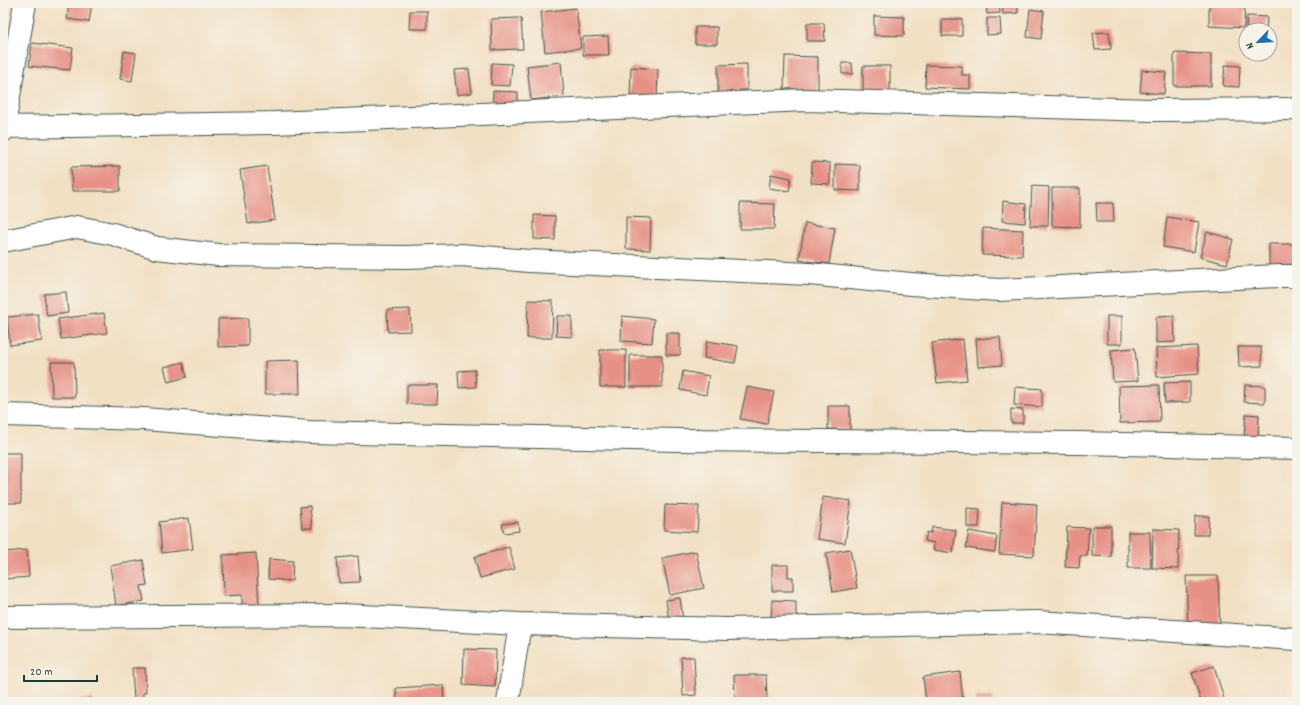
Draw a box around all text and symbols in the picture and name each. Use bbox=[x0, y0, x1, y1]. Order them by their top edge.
north arrow bbox=[1238, 22, 1278, 62]
text: N bbox=[1242, 39, 1259, 51]
scale bar bbox=[24, 657, 97, 683]
text: 20 m bbox=[30, 664, 53, 681]

